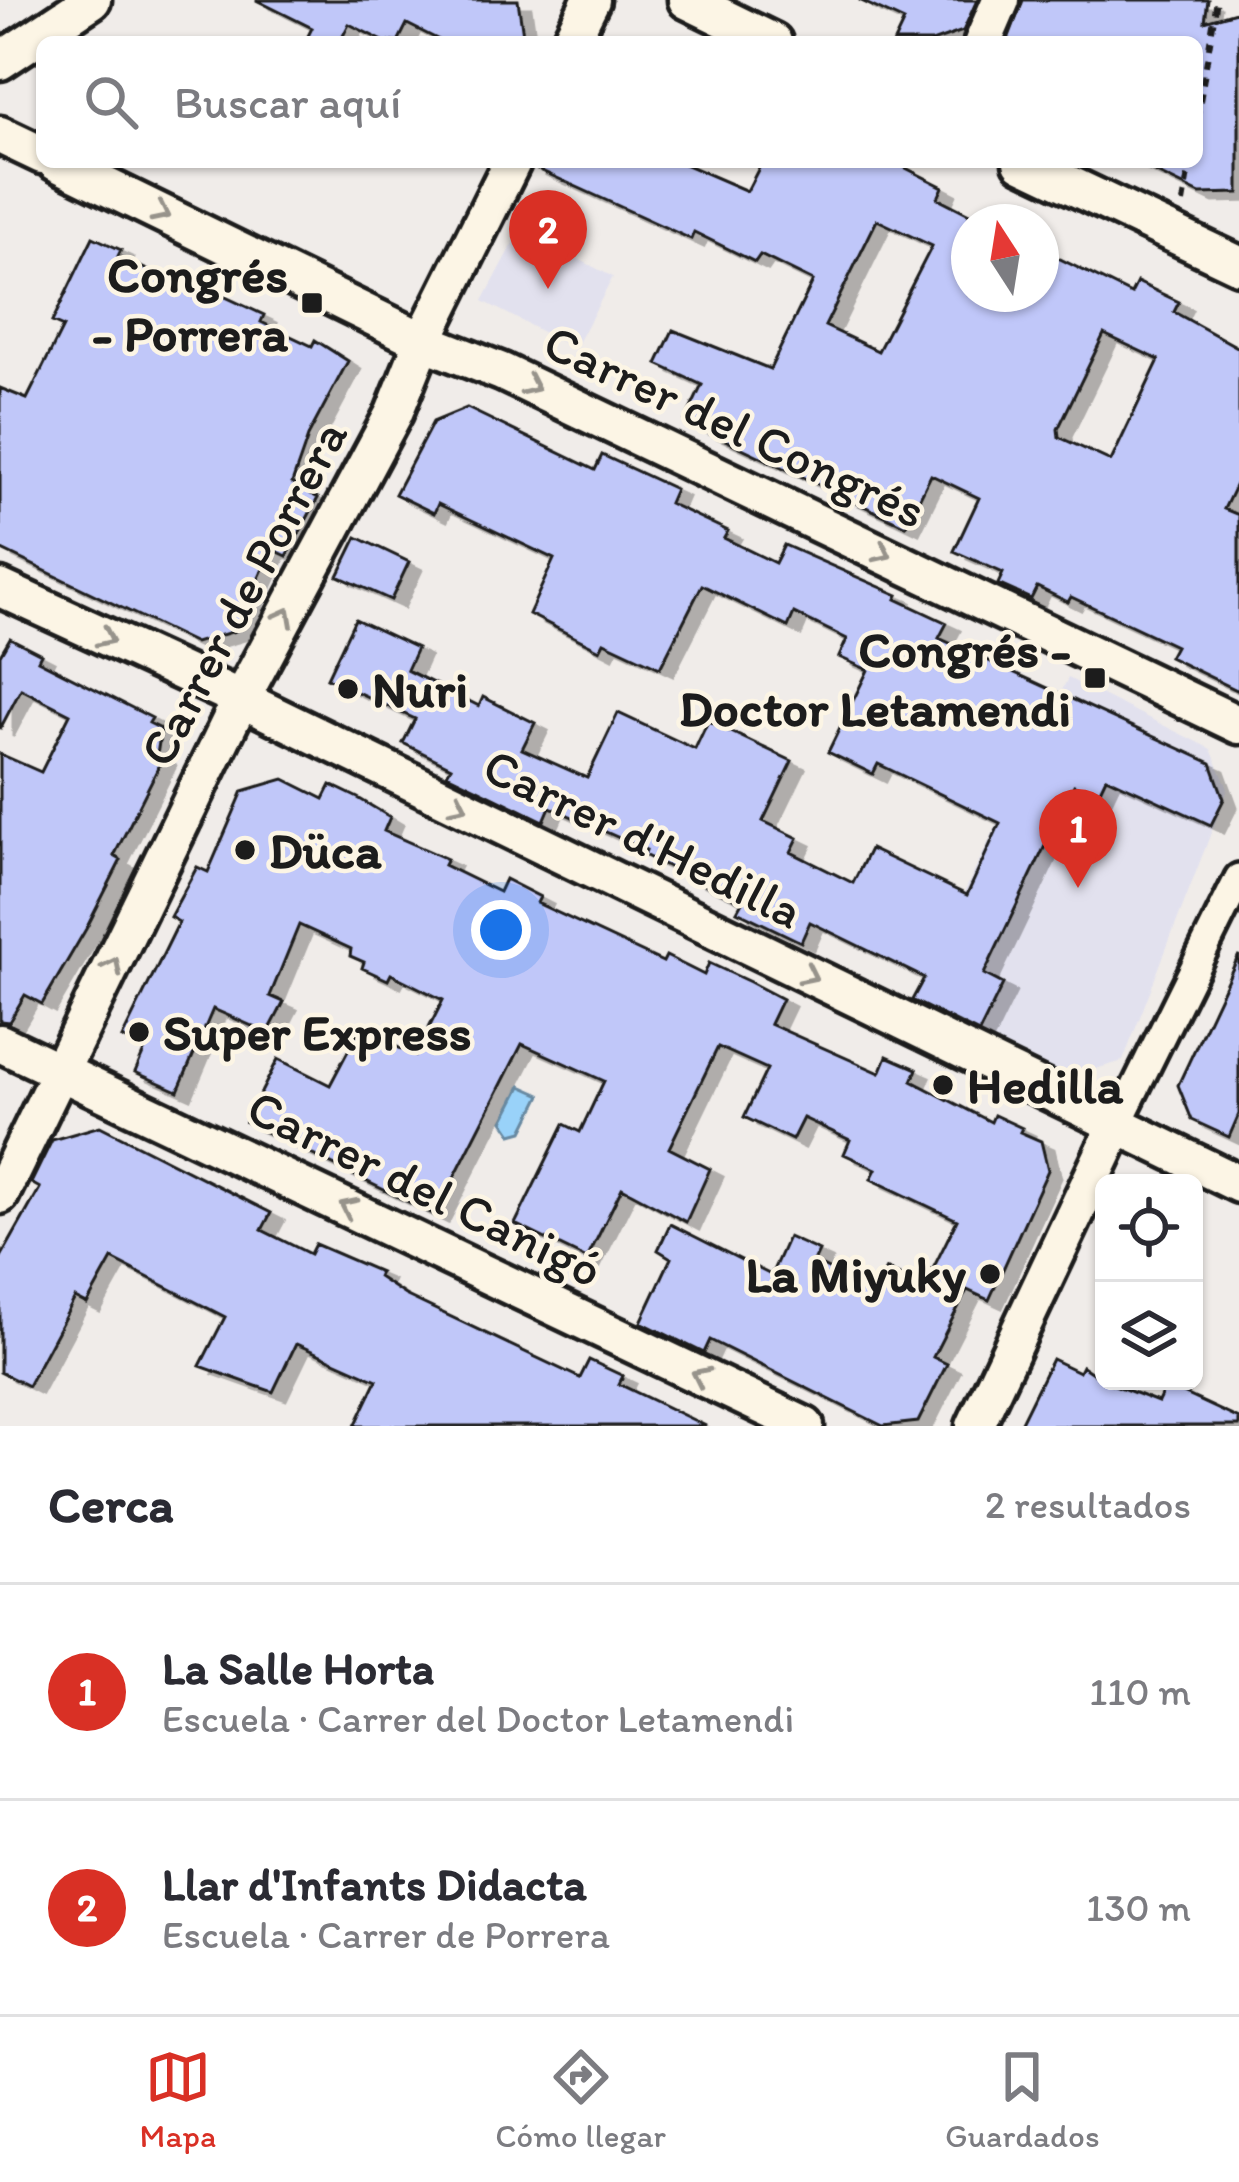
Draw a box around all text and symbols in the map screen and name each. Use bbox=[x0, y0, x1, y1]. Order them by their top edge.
search box bbox=[36, 36, 1203, 168]
icon: search bbox=[78, 69, 144, 135]
text: Buscar aquí bbox=[174, 75, 401, 129]
pin: 2 bbox=[509, 190, 587, 289]
one-way arrow bbox=[149, 199, 170, 222]
north arrow bbox=[951, 204, 1059, 312]
place label: Congrés - Porrera bbox=[92, 244, 289, 364]
marker: Congrés - Porrera bbox=[299, 290, 325, 316]
street label: Carrer del Congrés bbox=[535, 311, 935, 541]
one-way arrow bbox=[519, 372, 540, 395]
street label: Carrer de Porrera bbox=[126, 410, 360, 776]
one-way arrow bbox=[871, 539, 892, 562]
one-way arrow bbox=[271, 608, 294, 629]
place label: Congrés - Doctor Letamendi bbox=[679, 619, 1071, 739]
one-way arrow bbox=[94, 624, 115, 648]
place label: Nuri bbox=[372, 659, 468, 720]
marker: Congrés - Doctor Letamendi bbox=[1082, 665, 1108, 691]
marker: Nuri bbox=[335, 676, 361, 702]
street label: Carrer d'Hedilla bbox=[474, 735, 812, 941]
pin: 1 bbox=[1039, 789, 1117, 888]
one-way arrow bbox=[446, 790, 468, 813]
place label: Düca bbox=[269, 820, 382, 881]
marker: Düca bbox=[232, 837, 258, 863]
your location bbox=[471, 900, 531, 960]
one-way arrow bbox=[99, 957, 122, 978]
one-way arrow bbox=[797, 961, 818, 984]
place label: Super Express bbox=[163, 1002, 471, 1063]
marker: Super Express bbox=[126, 1019, 152, 1045]
place label: Hedilla bbox=[967, 1055, 1124, 1116]
marker: Hedilla bbox=[930, 1072, 956, 1098]
street label: Carrer del Canigó bbox=[238, 1076, 612, 1300]
map controls bbox=[1095, 1174, 1203, 1390]
button: locate bbox=[1095, 1174, 1203, 1282]
one-way arrow bbox=[339, 1198, 360, 1221]
place label: La Miyuky bbox=[746, 1244, 967, 1305]
marker: La Miyuky bbox=[977, 1261, 1003, 1287]
button: layers bbox=[1095, 1282, 1203, 1390]
one-way arrow bbox=[691, 1367, 712, 1390]
text: Cerca bbox=[48, 1474, 174, 1535]
text: 2 resultados bbox=[985, 1481, 1191, 1528]
text: La Salle Horta bbox=[162, 1641, 434, 1695]
text: 1 bbox=[78, 1668, 96, 1715]
text: 110 m bbox=[1089, 1668, 1191, 1715]
text: Escuela · Carrer del Doctor Letamendi bbox=[162, 1695, 794, 1742]
text: Llar d'Infants Didacta bbox=[162, 1857, 587, 1911]
text: 2 bbox=[77, 1884, 97, 1931]
text: 130 m bbox=[1086, 1884, 1191, 1931]
text: Escuela · Carrer de Porrera bbox=[162, 1911, 610, 1958]
tab: Mapa bbox=[139, 2044, 216, 2155]
tab: Cómo llegar bbox=[495, 2044, 666, 2155]
tab: Guardados bbox=[945, 2044, 1100, 2155]

